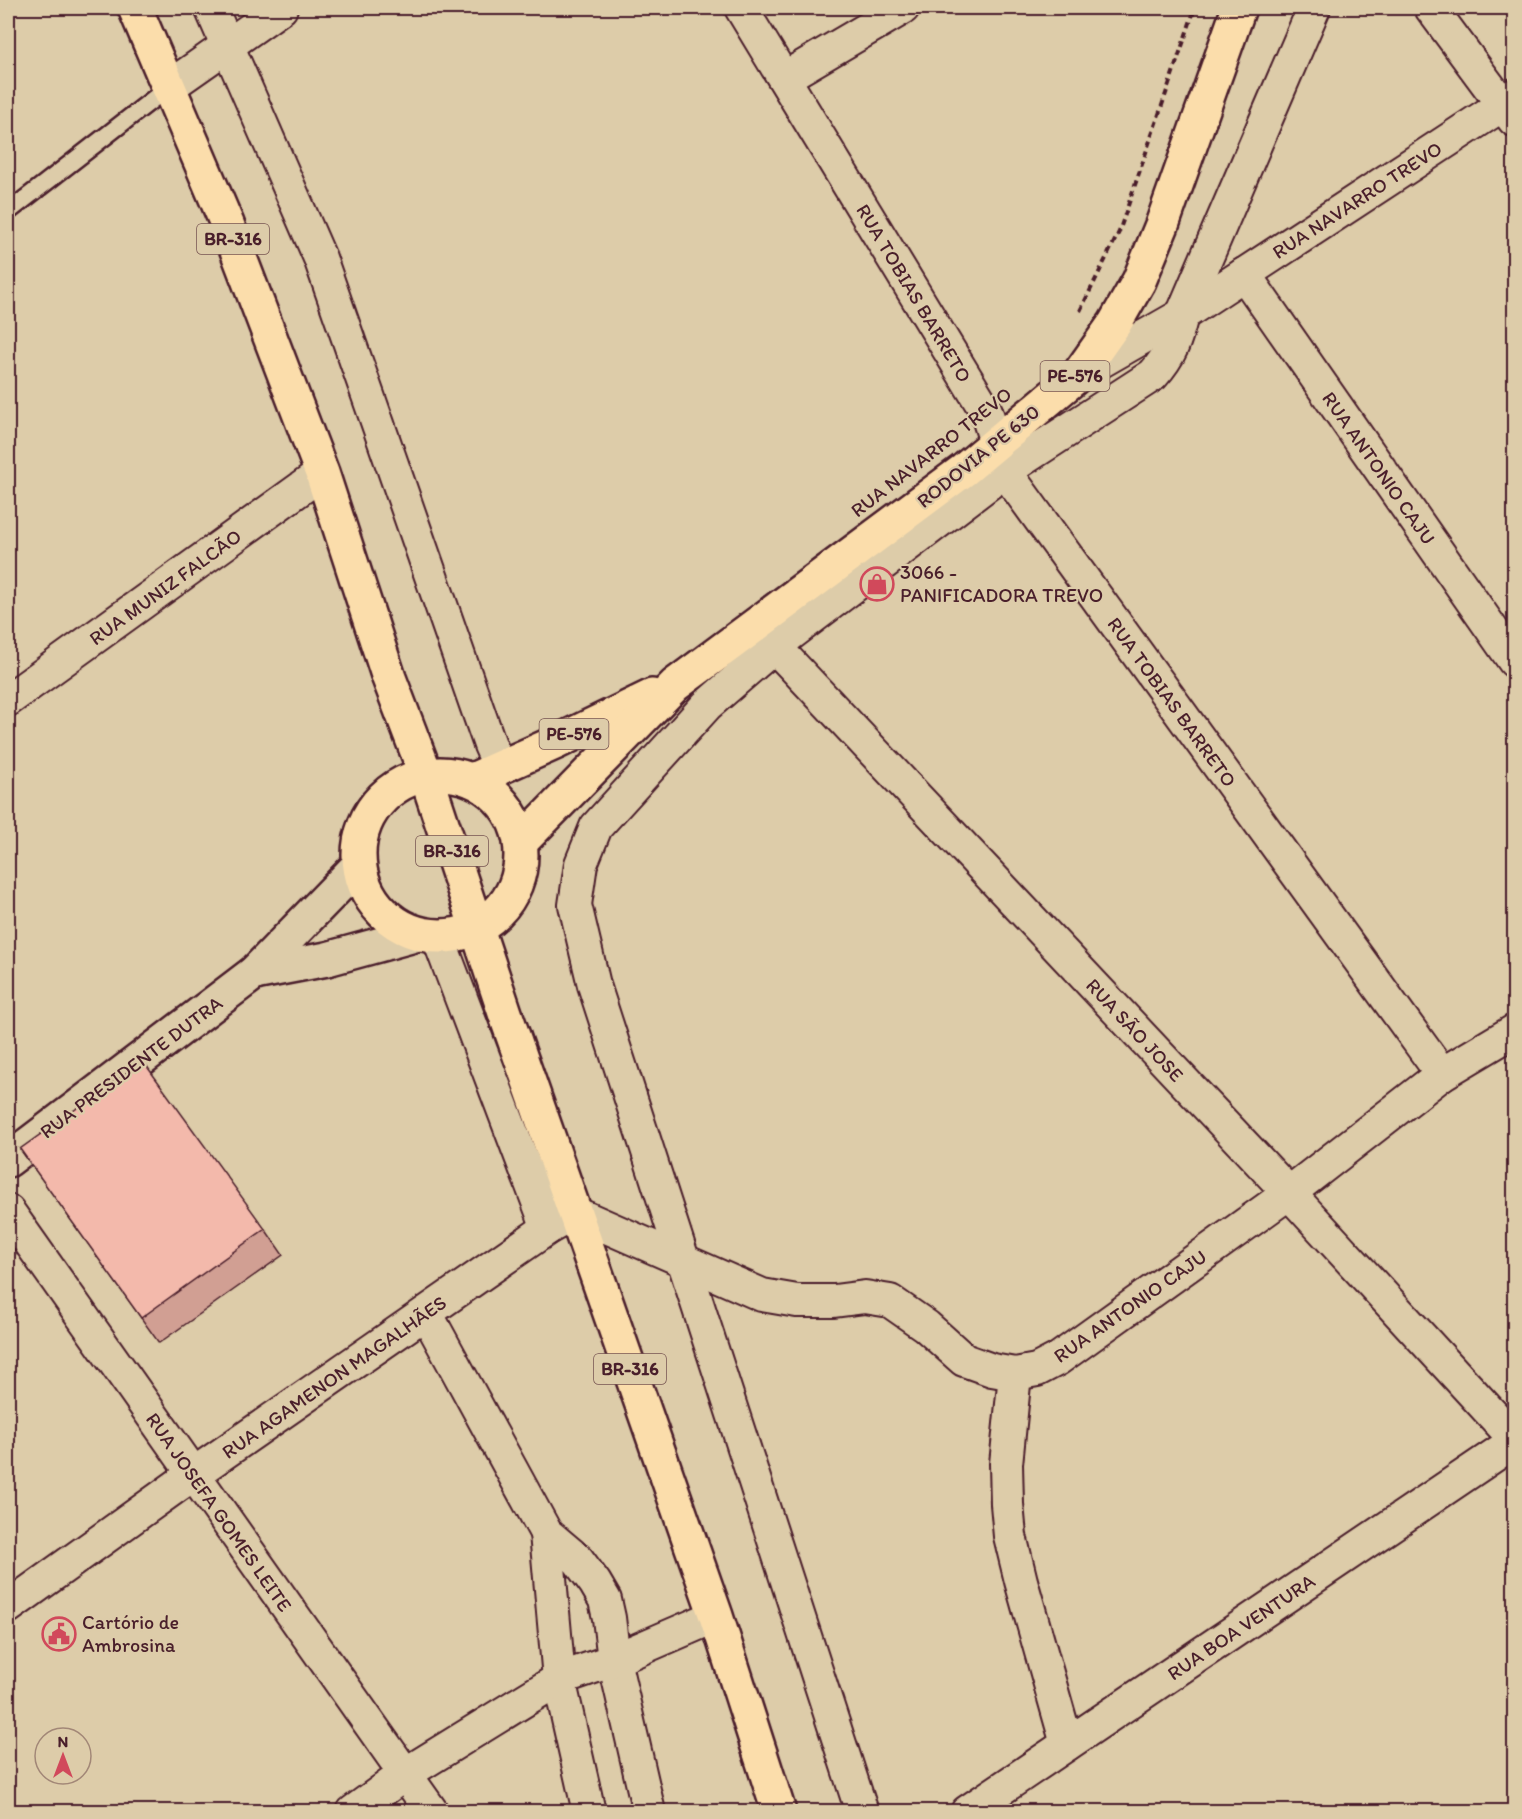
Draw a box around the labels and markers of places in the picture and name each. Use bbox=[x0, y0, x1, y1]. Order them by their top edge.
place label: 3066 - PANIFICADORA TREVO bbox=[900, 560, 1103, 607]
shop icon: 3066 - PANIFICADORA TREVO bbox=[859, 566, 895, 602]
place label: Cartório de Ambrosina bbox=[82, 1610, 179, 1657]
public building icon: Cartório de Ambrosina bbox=[41, 1616, 77, 1652]

